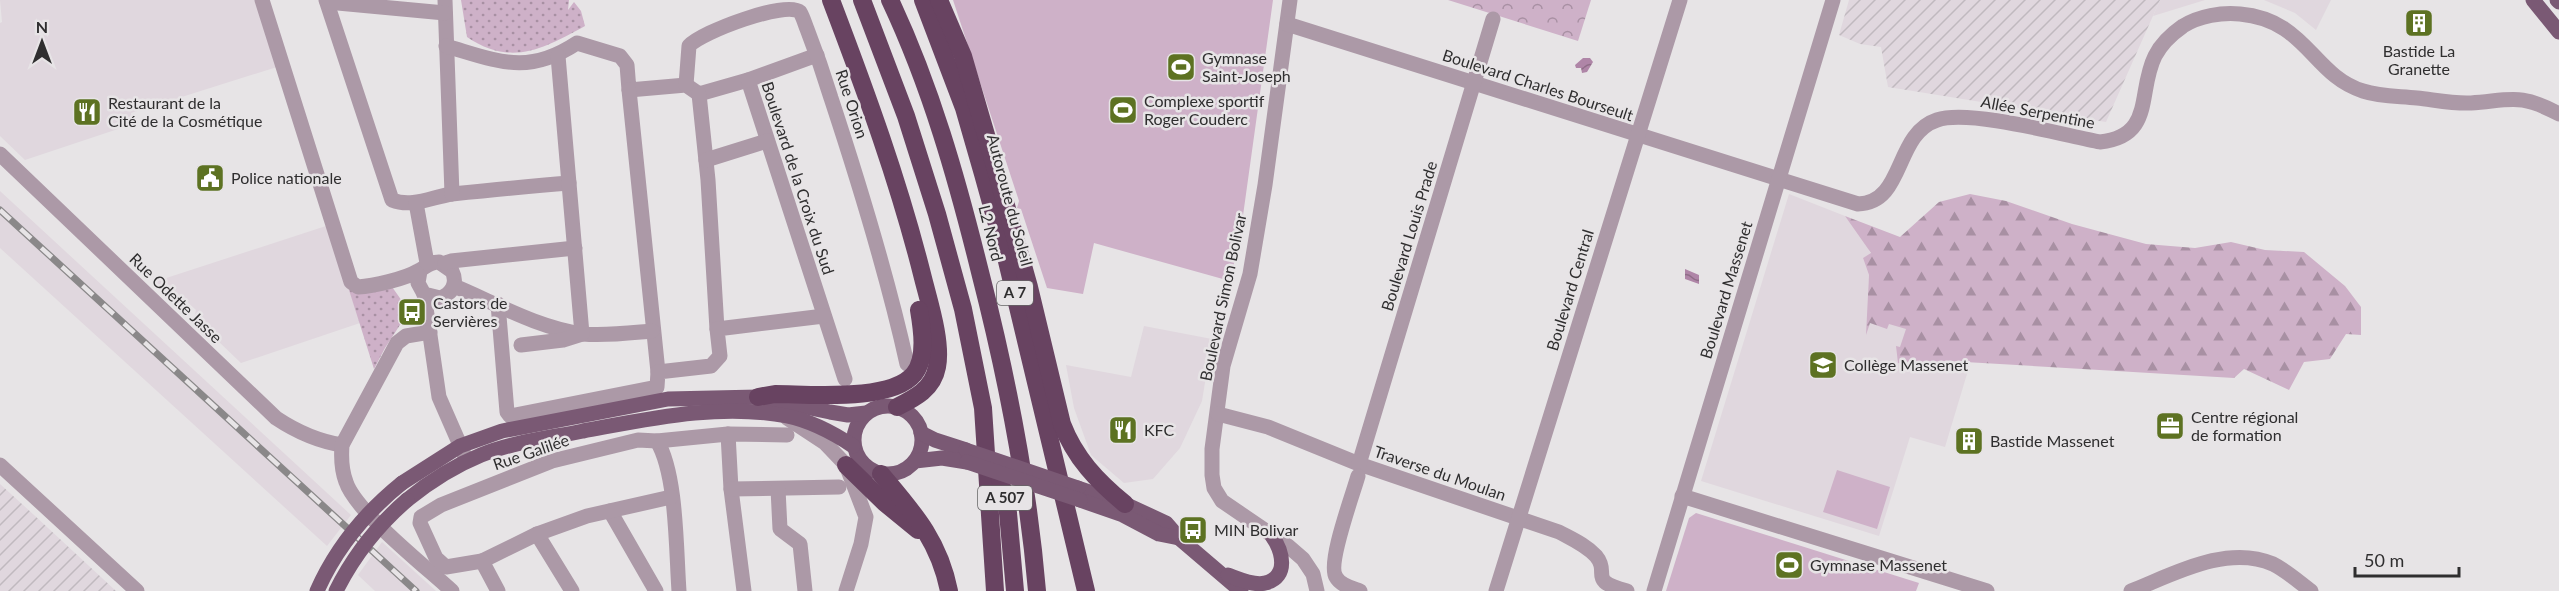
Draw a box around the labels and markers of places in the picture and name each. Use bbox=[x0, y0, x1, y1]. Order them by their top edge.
building icon: Bastide La Granette bbox=[2403, 7, 2435, 39]
place label: Bastide La Granette bbox=[2383, 41, 2455, 78]
place label: Gymnase Saint-Joseph bbox=[1202, 48, 1291, 85]
sports icon: Gymnase Saint-Joseph bbox=[1165, 51, 1197, 83]
place label: Complexe sportif Roger Couderc bbox=[1144, 91, 1265, 128]
place label: Restaurant de la Cité de la Cosmétique bbox=[108, 93, 262, 130]
sports icon: Complexe sportif Roger Couderc bbox=[1107, 94, 1139, 126]
restaurant icon: Restaurant de la Cité de la Cosmétique bbox=[71, 96, 103, 128]
public building icon: Police nationale bbox=[194, 162, 226, 194]
place label: Police nationale bbox=[231, 168, 342, 187]
place label: Castors de Servières bbox=[433, 293, 508, 330]
bus stop icon: Castors de Servières bbox=[396, 296, 428, 328]
school or university icon: Collège Massenet bbox=[1807, 349, 1839, 381]
place label: Collège Massenet bbox=[1844, 355, 1969, 374]
place label: Centre régional de formation bbox=[2191, 407, 2298, 444]
office icon: Centre régional de formation bbox=[2154, 410, 2186, 442]
restaurant icon: KFC bbox=[1107, 414, 1139, 446]
place label: KFC bbox=[1144, 420, 1175, 439]
building icon: Bastide Massenet bbox=[1953, 425, 1985, 457]
place label: Bastide Massenet bbox=[1990, 431, 2115, 450]
bus stop icon: MIN Bolivar bbox=[1177, 514, 1209, 546]
place label: MIN Bolivar bbox=[1214, 520, 1299, 539]
sports icon: Gymnase Massenet bbox=[1773, 549, 1805, 581]
place label: Gymnase Massenet bbox=[1810, 555, 1947, 574]

